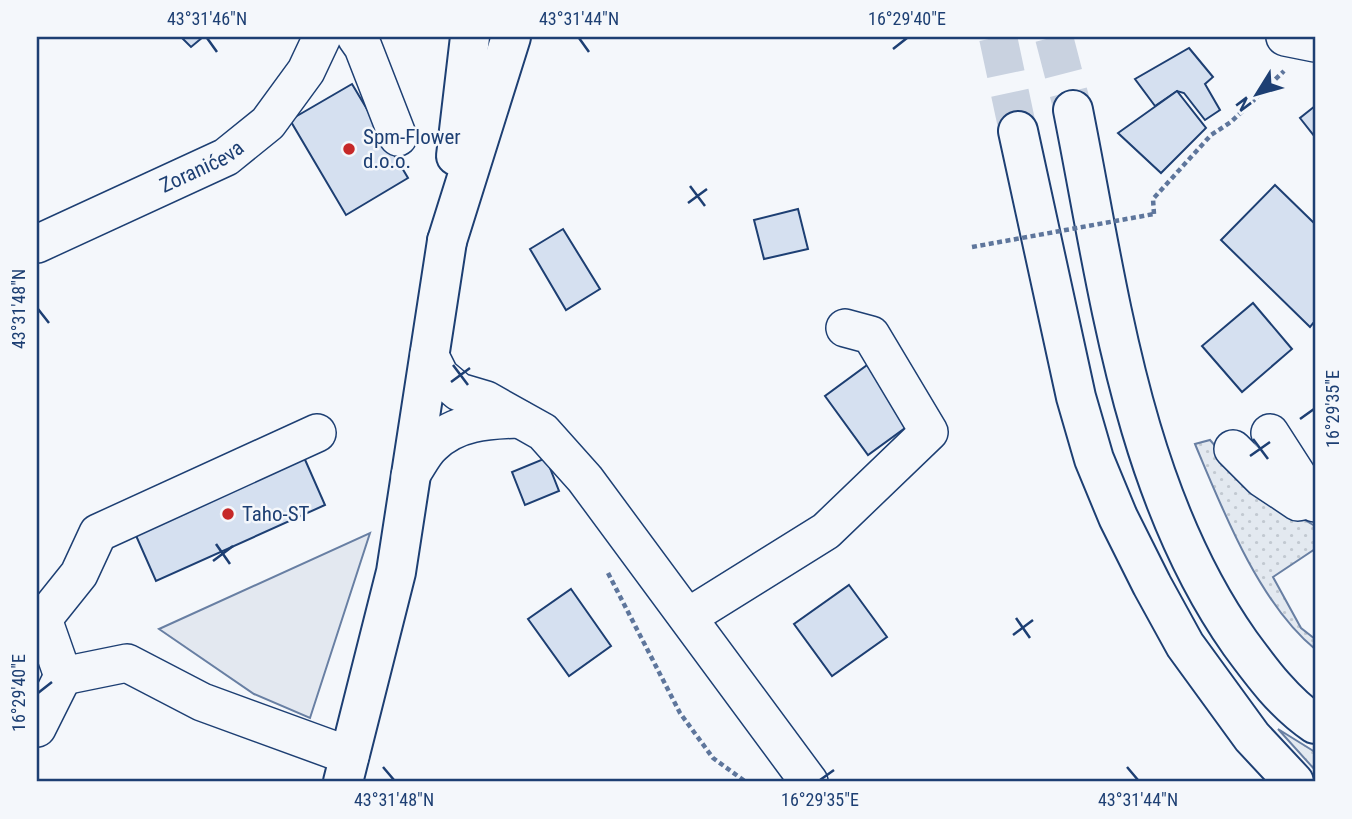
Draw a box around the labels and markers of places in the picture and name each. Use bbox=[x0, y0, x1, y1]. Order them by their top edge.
place label: Spm-Flower d.o.o. bbox=[363, 125, 461, 173]
marker: Spm-Flower d.o.o. bbox=[341, 141, 357, 157]
place label: Taho-ST bbox=[242, 502, 310, 526]
marker: Taho-ST bbox=[220, 506, 236, 522]

